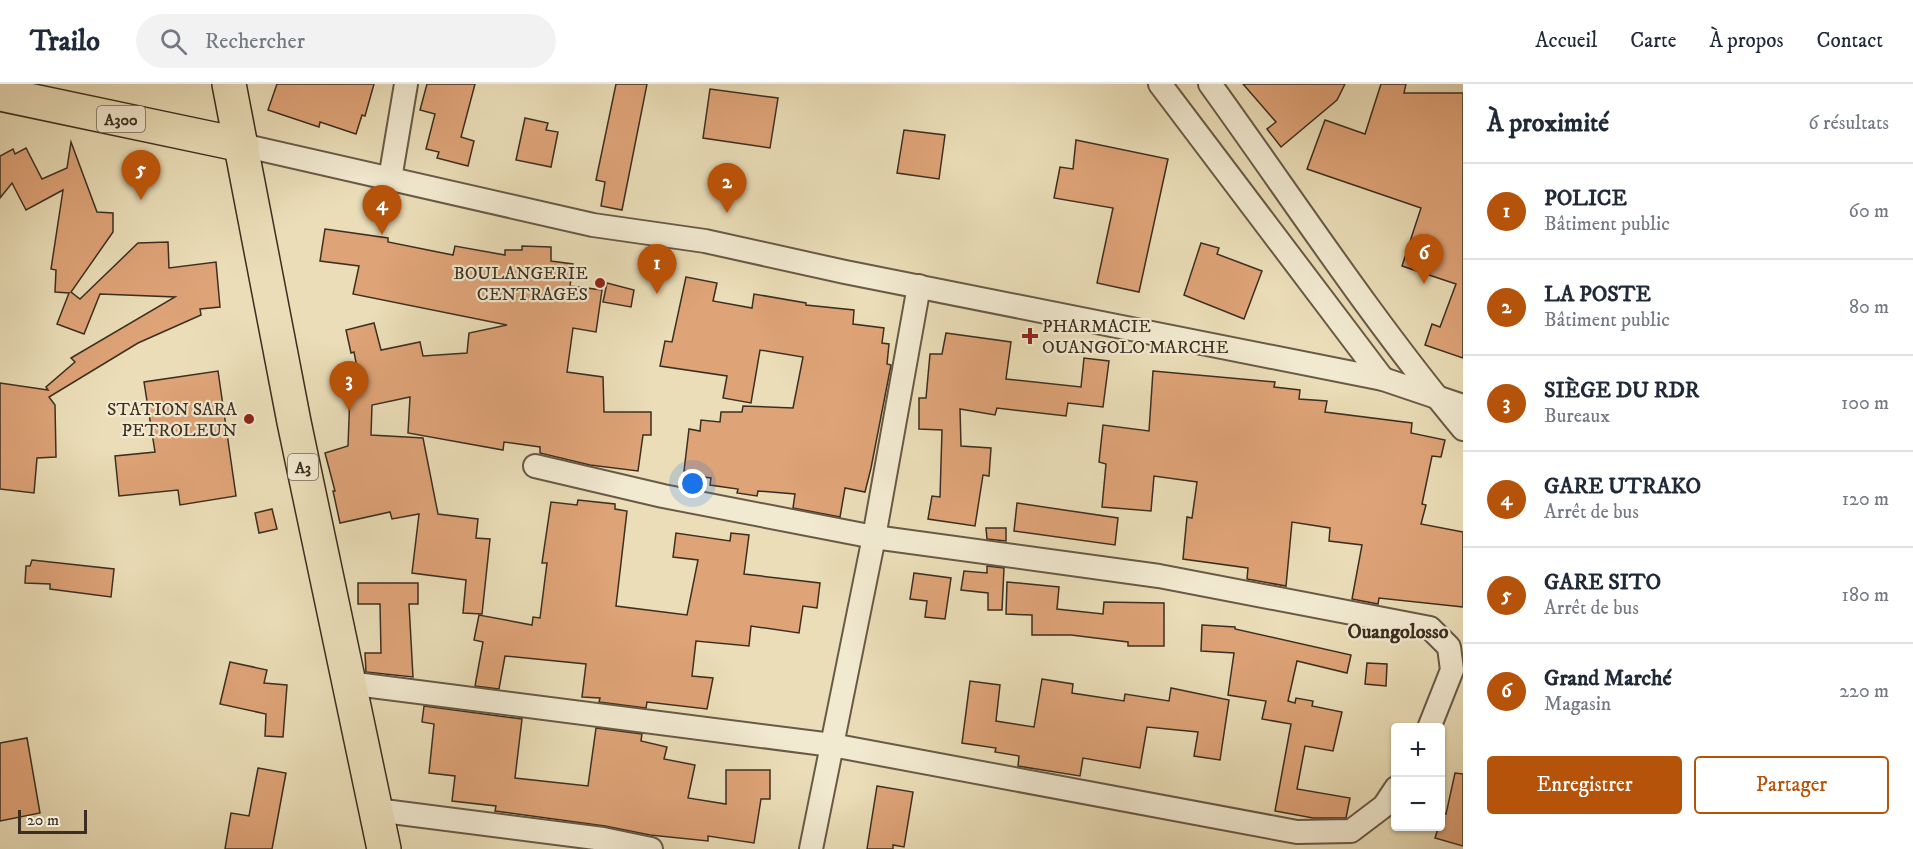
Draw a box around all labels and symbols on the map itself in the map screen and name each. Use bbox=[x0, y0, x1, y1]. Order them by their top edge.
road number: A300 bbox=[97, 106, 145, 132]
pin: 5 bbox=[122, 150, 160, 200]
pin: 2 bbox=[708, 164, 746, 213]
pin: 4 bbox=[362, 186, 401, 235]
pin: 6 bbox=[1404, 234, 1444, 284]
pin: 1 bbox=[638, 244, 676, 294]
place label: BOULANGERIE CENTRAGES bbox=[453, 263, 588, 306]
marker: BOULANGERIE CENTRAGES bbox=[593, 276, 607, 290]
place label: PHARMACIE OUANGOLO MARCHE bbox=[1042, 316, 1229, 359]
marker: PHARMACIE OUANGOLO MARCHE bbox=[1023, 329, 1037, 343]
pin: 3 bbox=[330, 362, 368, 411]
place label: STATION SARA PETROLEUN bbox=[107, 399, 238, 442]
marker: STATION SARA PETROLEUN bbox=[242, 412, 256, 426]
road number: A3 bbox=[288, 454, 318, 480]
your location bbox=[678, 469, 707, 498]
district label: Ouangolosso bbox=[1348, 620, 1449, 645]
scale bar bbox=[18, 807, 87, 834]

